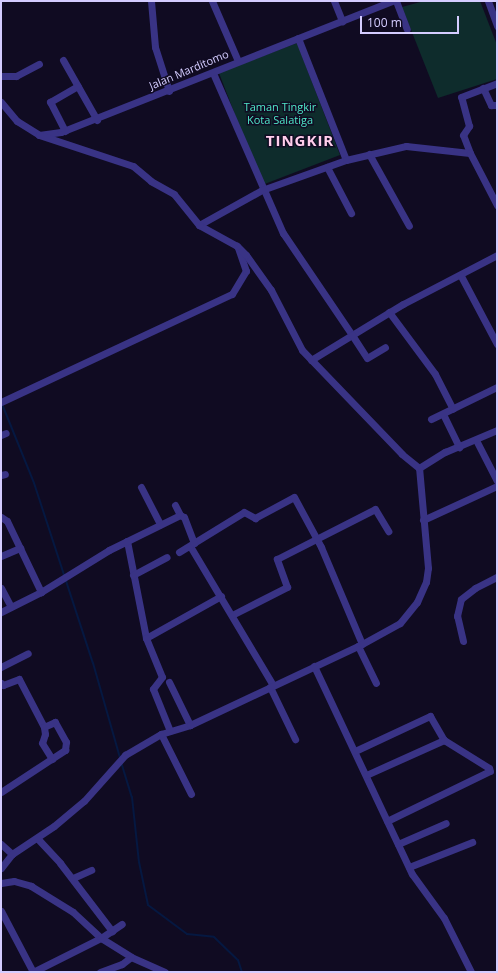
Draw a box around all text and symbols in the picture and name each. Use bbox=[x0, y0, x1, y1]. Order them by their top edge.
scale bar bbox=[362, 8, 461, 34]
text: 100 m bbox=[367, 14, 402, 31]
street label: Jalan Marditomo bbox=[147, 47, 231, 93]
park label: Taman Tingkir Kota Salatiga bbox=[244, 101, 316, 127]
district label: TINGKIR bbox=[266, 132, 334, 150]

